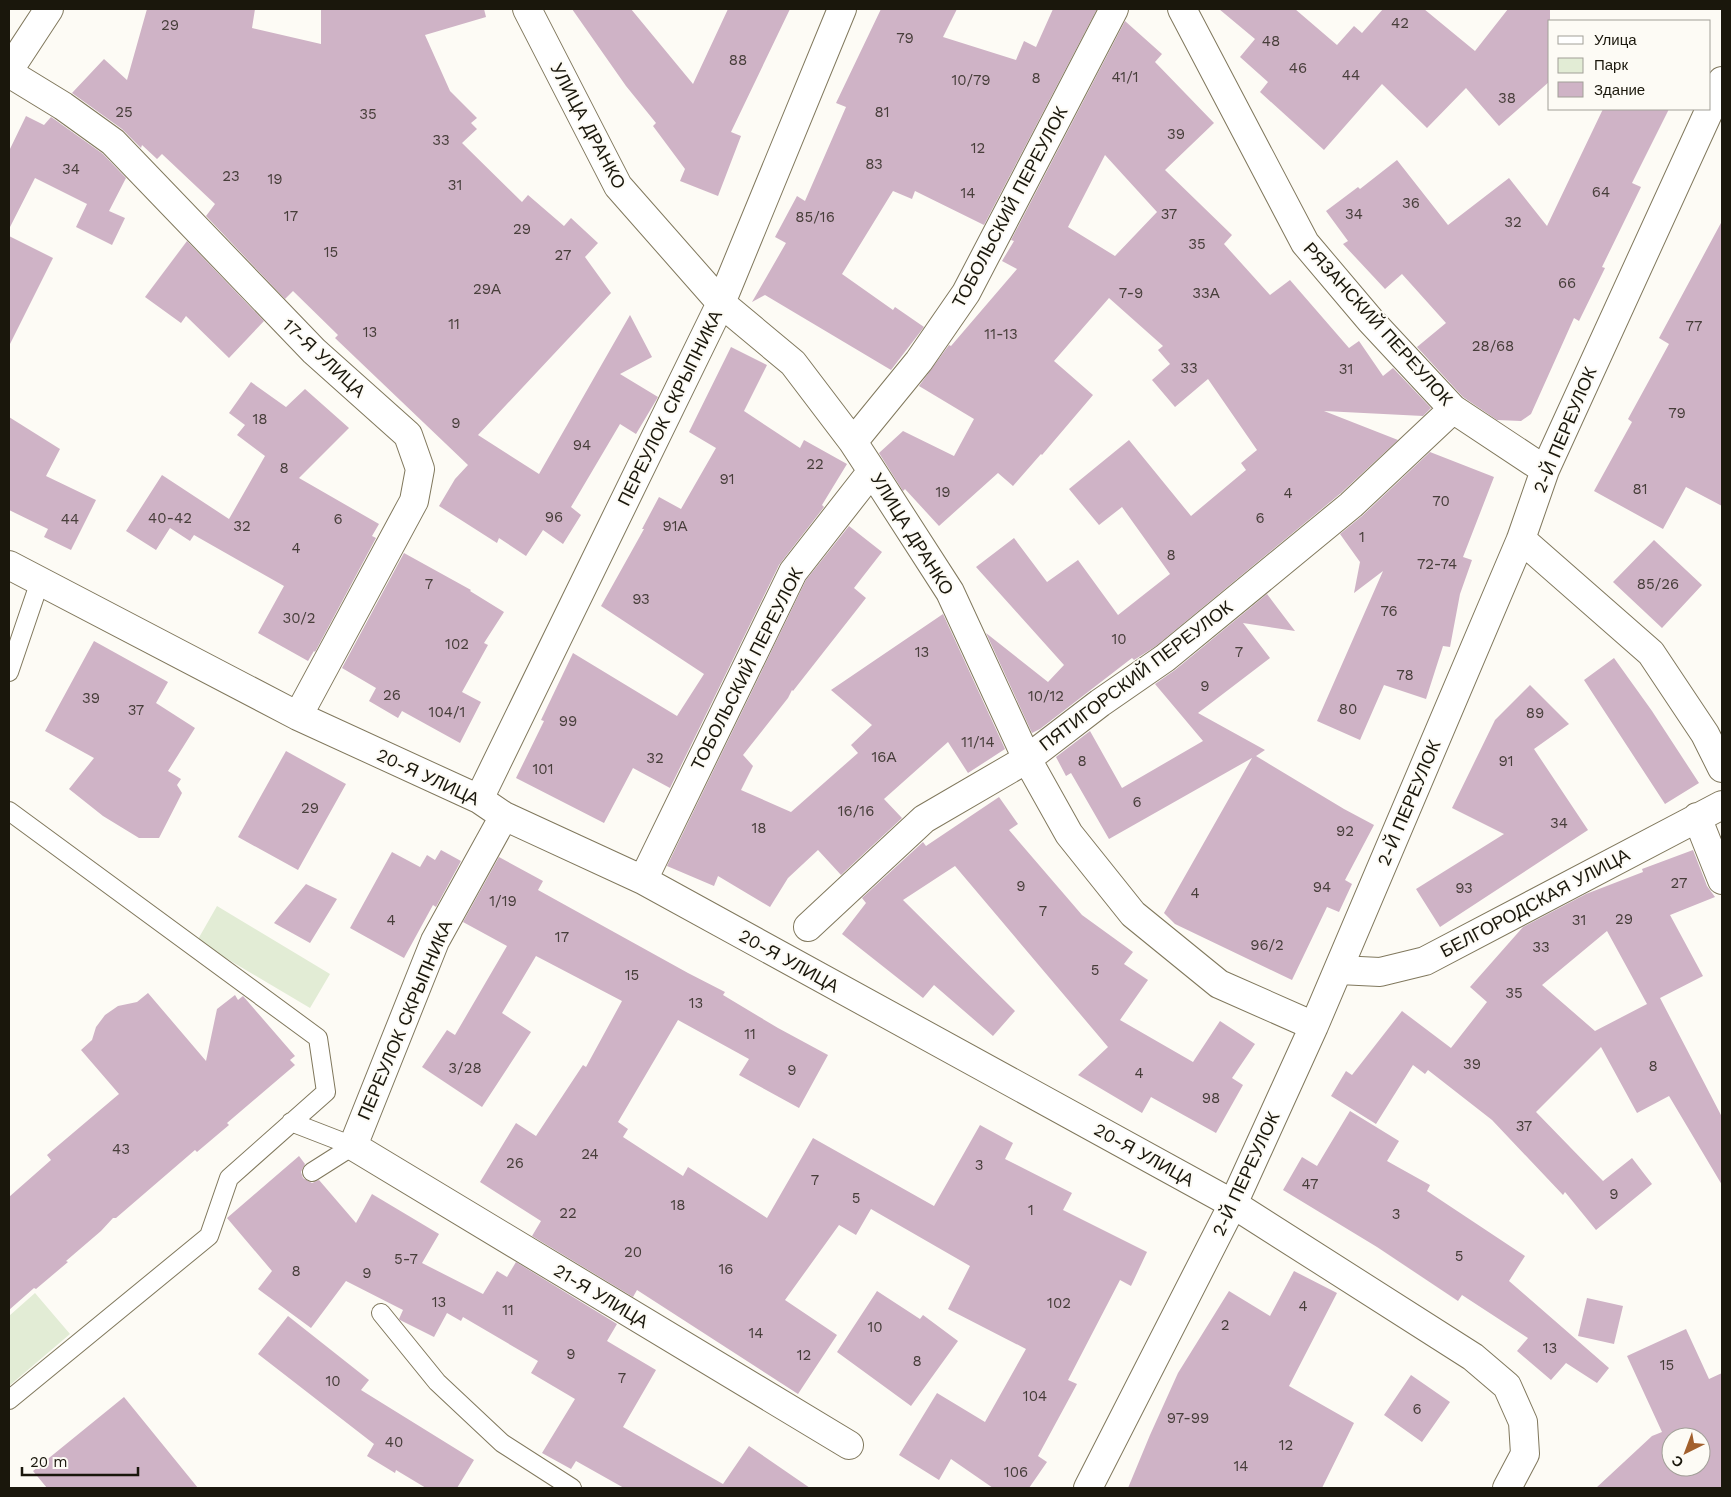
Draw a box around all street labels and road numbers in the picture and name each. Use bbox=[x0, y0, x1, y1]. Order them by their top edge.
street label: УЛИЦА ДРАНКО bbox=[546, 59, 630, 192]
street label: ТОБОЛЬСКИЙ ПЕРЕУЛОК bbox=[948, 102, 1072, 311]
street label: РЯЗАНСКИЙ ПЕРЕУЛОК bbox=[1300, 238, 1457, 410]
street label: ПЕРЕУЛОК СКРЫПНИКА bbox=[613, 307, 726, 509]
street label: 17-Я УЛИЦА bbox=[279, 314, 370, 401]
street label: 2-Й ПЕРЕУЛОК bbox=[1529, 363, 1601, 496]
street label: УЛИЦА ДРАНКО bbox=[867, 469, 958, 598]
street label: ТОБОЛЬСКИЙ ПЕРЕУЛОК bbox=[686, 564, 807, 774]
street label: ПЯТИГОРСКИЙ ПЕРЕУЛОК bbox=[1035, 596, 1237, 755]
street label: 2-Й ПЕРЕУЛОК bbox=[1373, 736, 1445, 869]
street label: 20-Я УЛИЦА bbox=[374, 744, 483, 810]
street label: БЕЛГОРОДСКАЯ УЛИЦА bbox=[1437, 844, 1633, 961]
street label: ПЕРЕУЛОК СКРЫПНИКА bbox=[353, 917, 456, 1123]
street label: 20-Я УЛИЦА bbox=[736, 924, 843, 997]
street label: 2-Й ПЕРЕУЛОК bbox=[1208, 1108, 1284, 1239]
street label: 20-Я УЛИЦА bbox=[1091, 1118, 1198, 1191]
street label: 21-Я УЛИЦА bbox=[550, 1259, 652, 1332]

